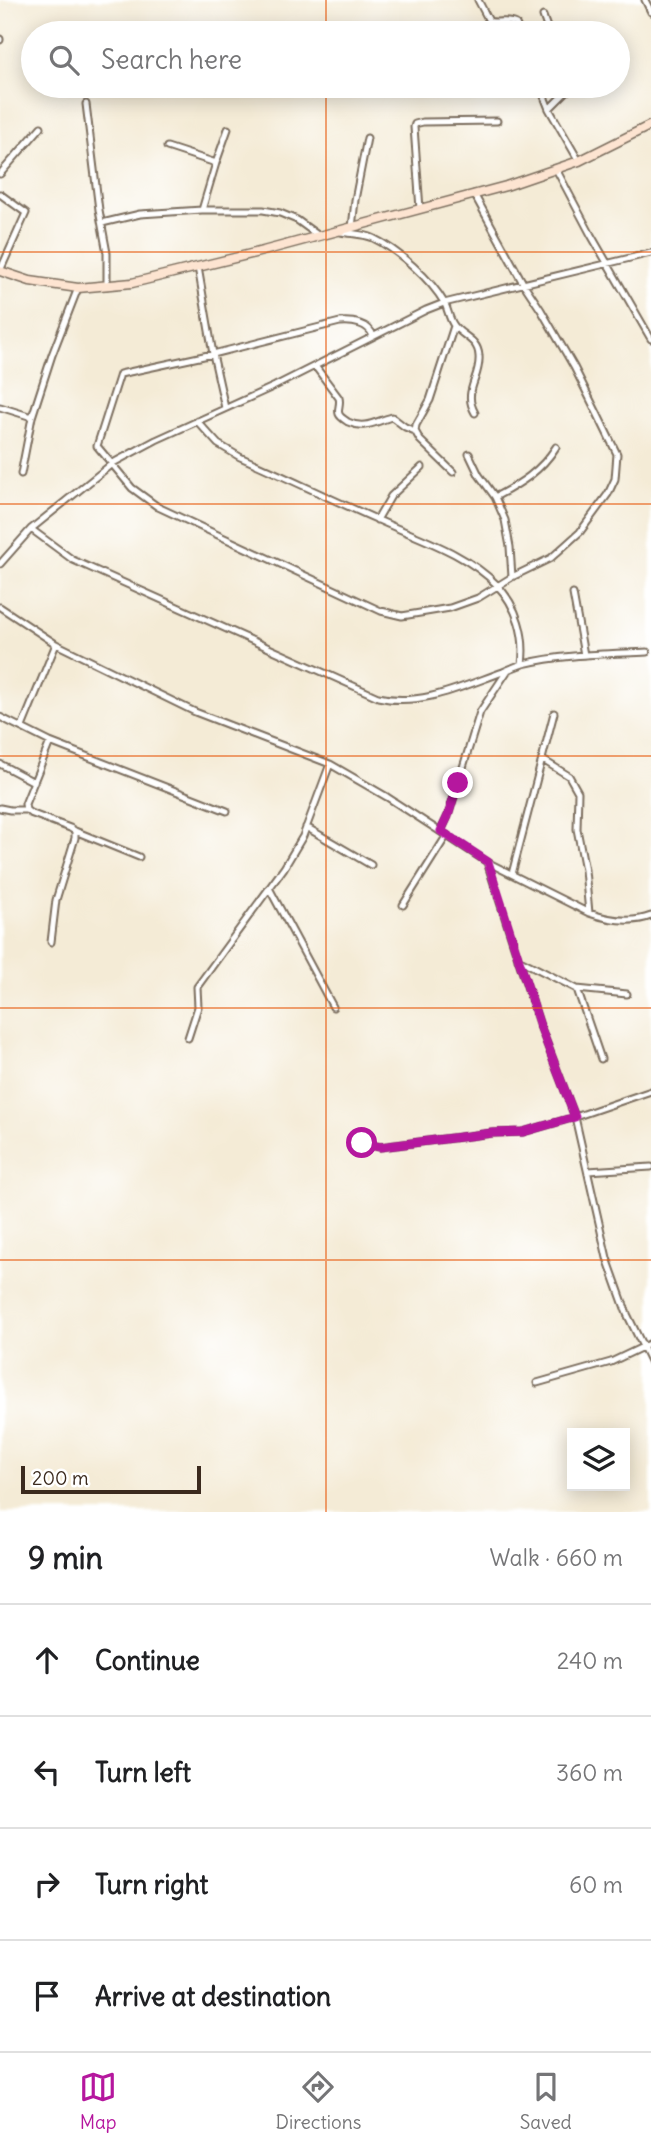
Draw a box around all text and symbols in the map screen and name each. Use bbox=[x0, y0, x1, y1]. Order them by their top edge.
search box bbox=[21, 21, 630, 98]
icon: search bbox=[45, 41, 83, 79]
text: Search here bbox=[101, 43, 242, 76]
route end bbox=[442, 767, 473, 798]
route start bbox=[346, 1127, 377, 1158]
map controls bbox=[567, 1428, 630, 1491]
button: layers bbox=[567, 1428, 630, 1491]
scale bar bbox=[21, 1463, 201, 1495]
text: 200 m bbox=[32, 1466, 89, 1490]
text: 9 min bbox=[28, 1539, 103, 1577]
text: Walk · 660 m bbox=[489, 1543, 623, 1572]
icon: ahead bbox=[28, 1641, 66, 1679]
text: Continue bbox=[95, 1644, 200, 1677]
text: 240 m bbox=[557, 1646, 623, 1675]
icon: left bbox=[28, 1753, 66, 1791]
text: Turn left bbox=[95, 1756, 191, 1789]
text: 360 m bbox=[556, 1758, 623, 1787]
icon: right bbox=[28, 1865, 66, 1903]
text: Turn right bbox=[95, 1868, 208, 1901]
text: 60 m bbox=[569, 1870, 623, 1899]
icon: arrive bbox=[28, 1977, 66, 2015]
text: Arrive at destination bbox=[95, 1980, 331, 2013]
tab: Map bbox=[79, 2068, 117, 2134]
tab: Directions bbox=[276, 2068, 361, 2134]
tab: Saved bbox=[520, 2068, 572, 2134]

